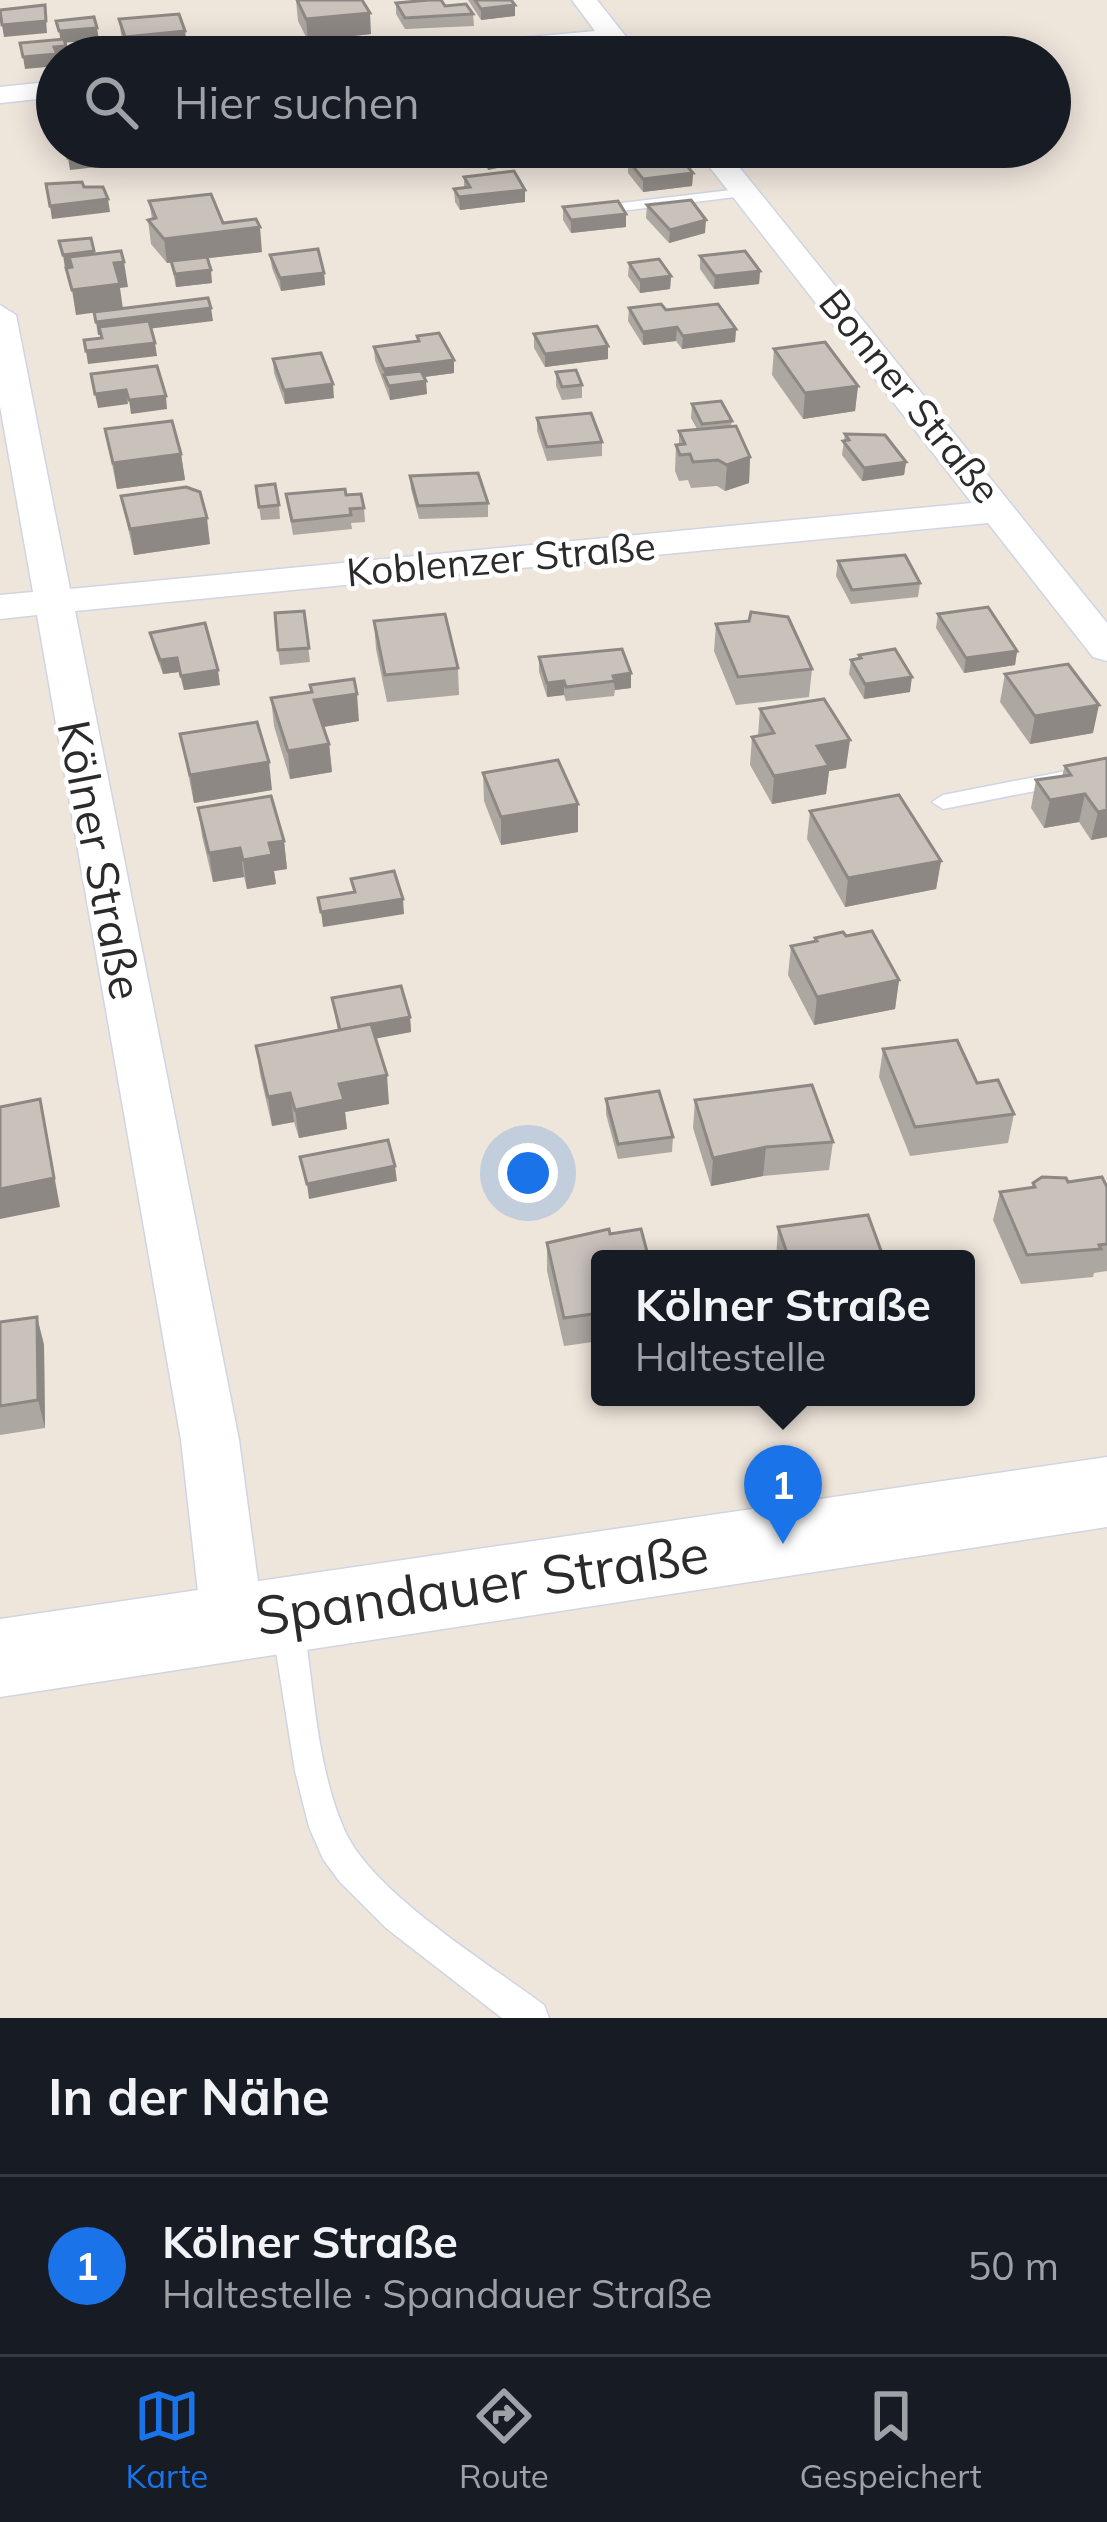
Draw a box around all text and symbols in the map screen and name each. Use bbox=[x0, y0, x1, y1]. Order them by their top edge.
search box bbox=[36, 36, 1071, 168]
icon: search bbox=[78, 69, 144, 135]
text: Hier suchen bbox=[174, 74, 420, 130]
street label: Bonner Straße bbox=[809, 279, 1012, 513]
street label: Koblenzer Straße bbox=[344, 521, 657, 596]
street label: Kölner Straße bbox=[46, 715, 155, 1004]
your location bbox=[498, 1143, 558, 1203]
popup bbox=[591, 1250, 975, 1406]
text: Kölner Straße bbox=[635, 1276, 931, 1332]
text: Haltestelle bbox=[635, 1332, 826, 1381]
pin: 1 bbox=[744, 1445, 822, 1544]
street label: Spandauer Straße bbox=[251, 1519, 713, 1649]
text: In der Nähe bbox=[48, 2064, 330, 2128]
text: Kölner Straße bbox=[162, 2213, 458, 2269]
text: 1 bbox=[75, 2241, 99, 2290]
text: 50 m bbox=[968, 2241, 1059, 2290]
text: Haltestelle · Spandauer Straße bbox=[162, 2269, 712, 2318]
tab: Karte bbox=[125, 2383, 208, 2496]
tab: Route bbox=[459, 2383, 549, 2496]
tab: Gespeichert bbox=[800, 2383, 982, 2496]

